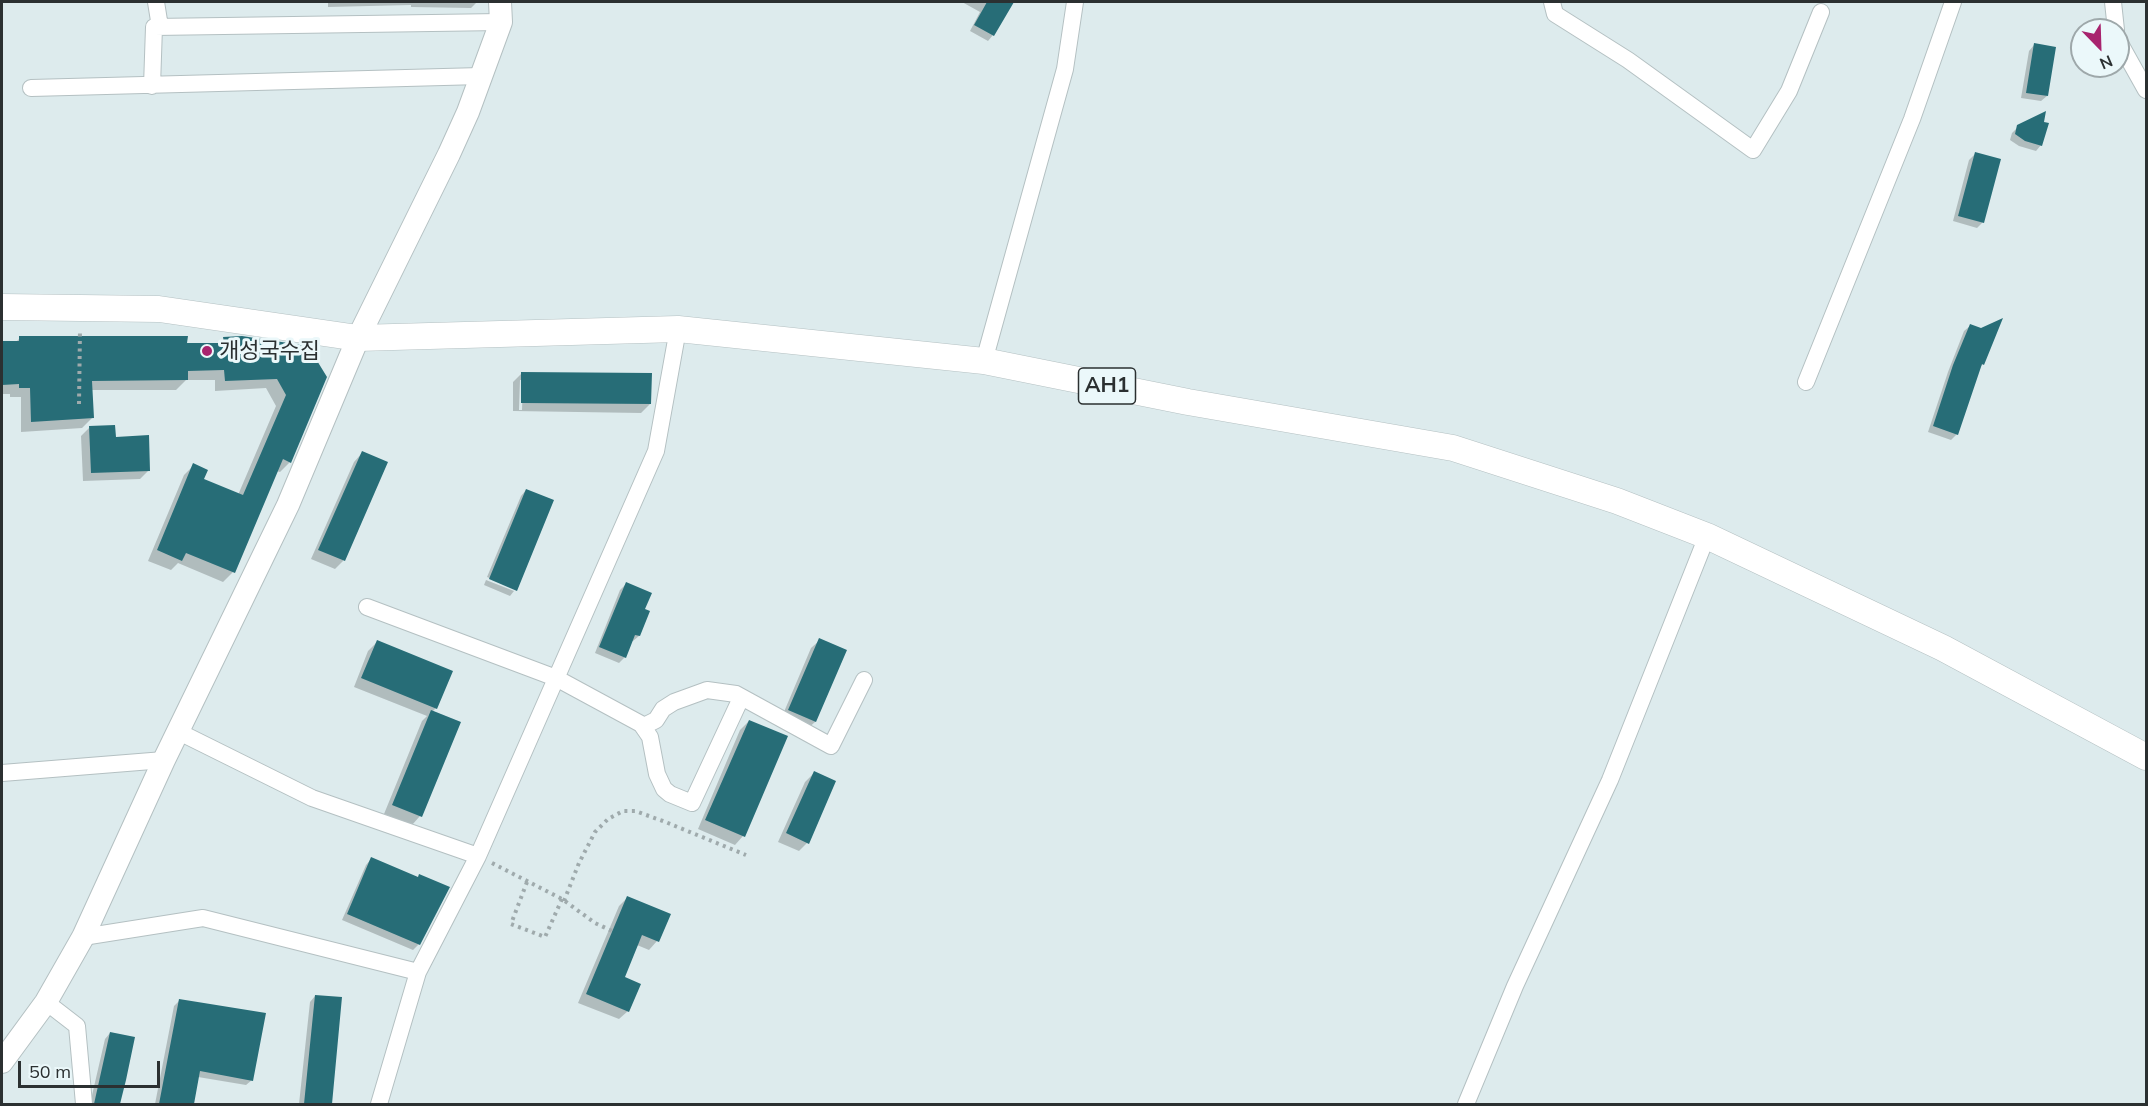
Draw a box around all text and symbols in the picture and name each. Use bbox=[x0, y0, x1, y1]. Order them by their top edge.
north arrow bbox=[2070, 18, 2130, 78]
text: N bbox=[2097, 51, 2116, 74]
place label: 개성국수집 bbox=[219, 338, 320, 364]
marker: 개성국수집 bbox=[200, 344, 214, 358]
road number: AH1 bbox=[1078, 368, 1136, 404]
scale bar bbox=[21, 1049, 164, 1087]
text: 50 m bbox=[29, 1060, 71, 1083]

